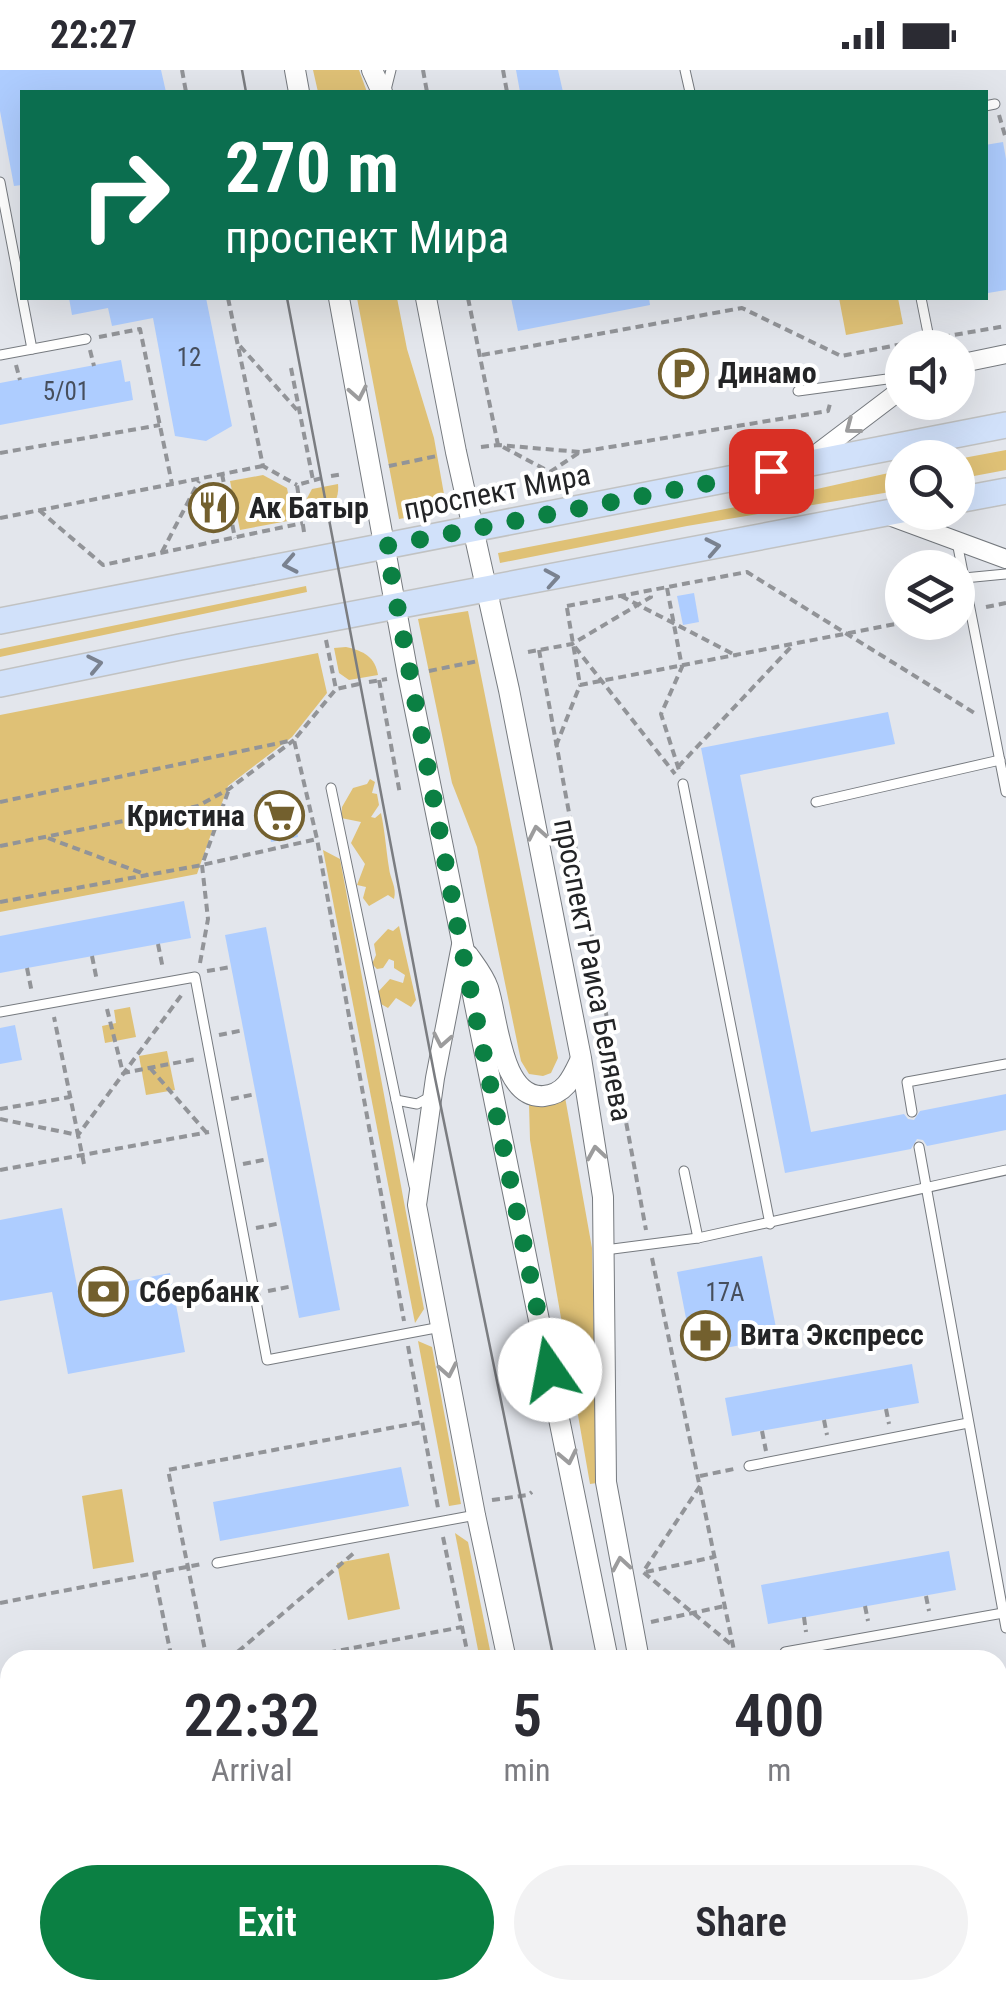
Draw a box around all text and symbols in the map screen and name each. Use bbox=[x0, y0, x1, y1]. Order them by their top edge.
text: 22:27 bbox=[50, 13, 137, 57]
text: 270 m bbox=[225, 127, 399, 209]
icon: right bbox=[60, 130, 190, 260]
text: проспект Мира bbox=[225, 211, 509, 264]
map controls bbox=[885, 330, 975, 640]
button: sound bbox=[885, 330, 975, 420]
house number: 12 bbox=[177, 343, 201, 372]
parking icon: Динамо bbox=[657, 347, 709, 399]
place label: Динамо bbox=[718, 355, 817, 390]
house number: 5/01 bbox=[43, 377, 89, 406]
one-way arrow bbox=[347, 385, 368, 401]
one-way arrow bbox=[845, 415, 863, 432]
pin bbox=[729, 429, 814, 514]
button: search bbox=[885, 440, 975, 530]
icon: arrive bbox=[744, 444, 799, 499]
street label: проспект Мира bbox=[401, 456, 593, 527]
restaurant icon: Ак Батыр bbox=[188, 482, 240, 534]
place label: Ак Батыр bbox=[249, 490, 369, 525]
one-way arrow bbox=[705, 538, 722, 559]
button: layers bbox=[885, 550, 975, 640]
one-way arrow bbox=[282, 553, 299, 574]
one-way arrow bbox=[544, 568, 561, 589]
one-way arrow bbox=[87, 655, 104, 676]
supermarket icon: Кристина bbox=[254, 790, 306, 842]
place label: Кристина bbox=[127, 798, 245, 833]
street label: проспект Раиса Беляева bbox=[547, 816, 640, 1124]
one-way arrow bbox=[528, 825, 549, 842]
one-way arrow bbox=[433, 1032, 454, 1049]
one-way arrow bbox=[586, 1144, 607, 1161]
bank icon: Сбербанк bbox=[78, 1266, 130, 1318]
place label: Сбербанк bbox=[139, 1274, 260, 1309]
house number: 17А bbox=[705, 1278, 745, 1307]
pharmacy icon: Вита Экспресс bbox=[679, 1309, 731, 1361]
place label: Вита Экспресс bbox=[740, 1317, 924, 1352]
position arrow bbox=[498, 1318, 602, 1422]
one-way arrow bbox=[437, 1361, 458, 1378]
one-way arrow bbox=[556, 1448, 577, 1465]
one-way arrow bbox=[611, 1556, 632, 1572]
text: 22:32 bbox=[183, 1680, 320, 1751]
text: 5 bbox=[512, 1680, 542, 1751]
text: 400 bbox=[734, 1680, 824, 1751]
text: Arrival bbox=[211, 1751, 292, 1789]
text: min bbox=[504, 1751, 550, 1789]
text: m bbox=[767, 1751, 791, 1789]
button: Exit bbox=[40, 1865, 494, 1980]
button: Share bbox=[514, 1865, 968, 1980]

